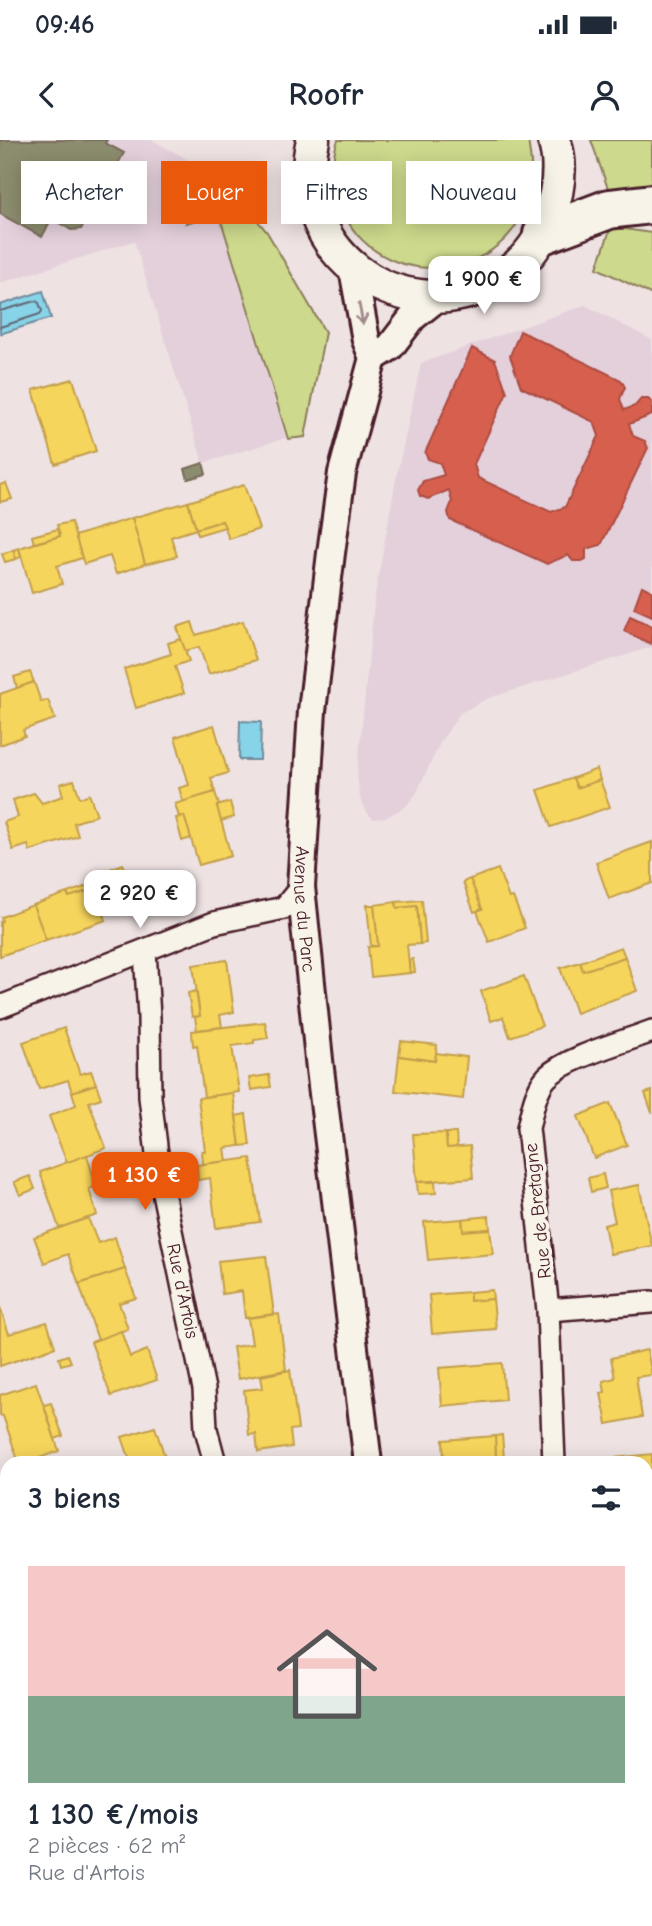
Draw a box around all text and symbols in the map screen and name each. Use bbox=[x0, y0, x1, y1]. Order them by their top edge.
text: 09:46 bbox=[35, 10, 95, 40]
icon: back bbox=[28, 76, 66, 114]
text: Roofr bbox=[289, 76, 363, 113]
icon: person bbox=[586, 76, 624, 114]
chip: Acheter bbox=[21, 161, 147, 224]
chip: Louer bbox=[161, 161, 267, 224]
chip: Filtres bbox=[281, 161, 392, 224]
chip: Nouveau bbox=[406, 161, 541, 224]
pin: 1 900 € bbox=[419, 256, 549, 316]
text: 1 900 € bbox=[444, 265, 524, 292]
one-way arrow bbox=[355, 302, 368, 325]
street label: Avenue du Parc bbox=[289, 845, 320, 973]
pin: 2 920 € bbox=[75, 870, 205, 930]
text: 2 920 € bbox=[100, 879, 180, 906]
street label: Rue de Bretagne bbox=[520, 1142, 556, 1280]
pin: 1 130 € bbox=[80, 1152, 210, 1212]
text: 1 130 € bbox=[108, 1161, 182, 1188]
street label: Rue d'Artois bbox=[162, 1242, 203, 1341]
icon: filters bbox=[587, 1479, 625, 1517]
text: 3 biens bbox=[28, 1481, 120, 1516]
icon: home bbox=[264, 1611, 390, 1737]
text: 1 130 €/mois bbox=[28, 1797, 198, 1832]
text: 2 pièces · 62 m² bbox=[28, 1832, 185, 1859]
text: Rue d'Artois bbox=[28, 1859, 145, 1886]

